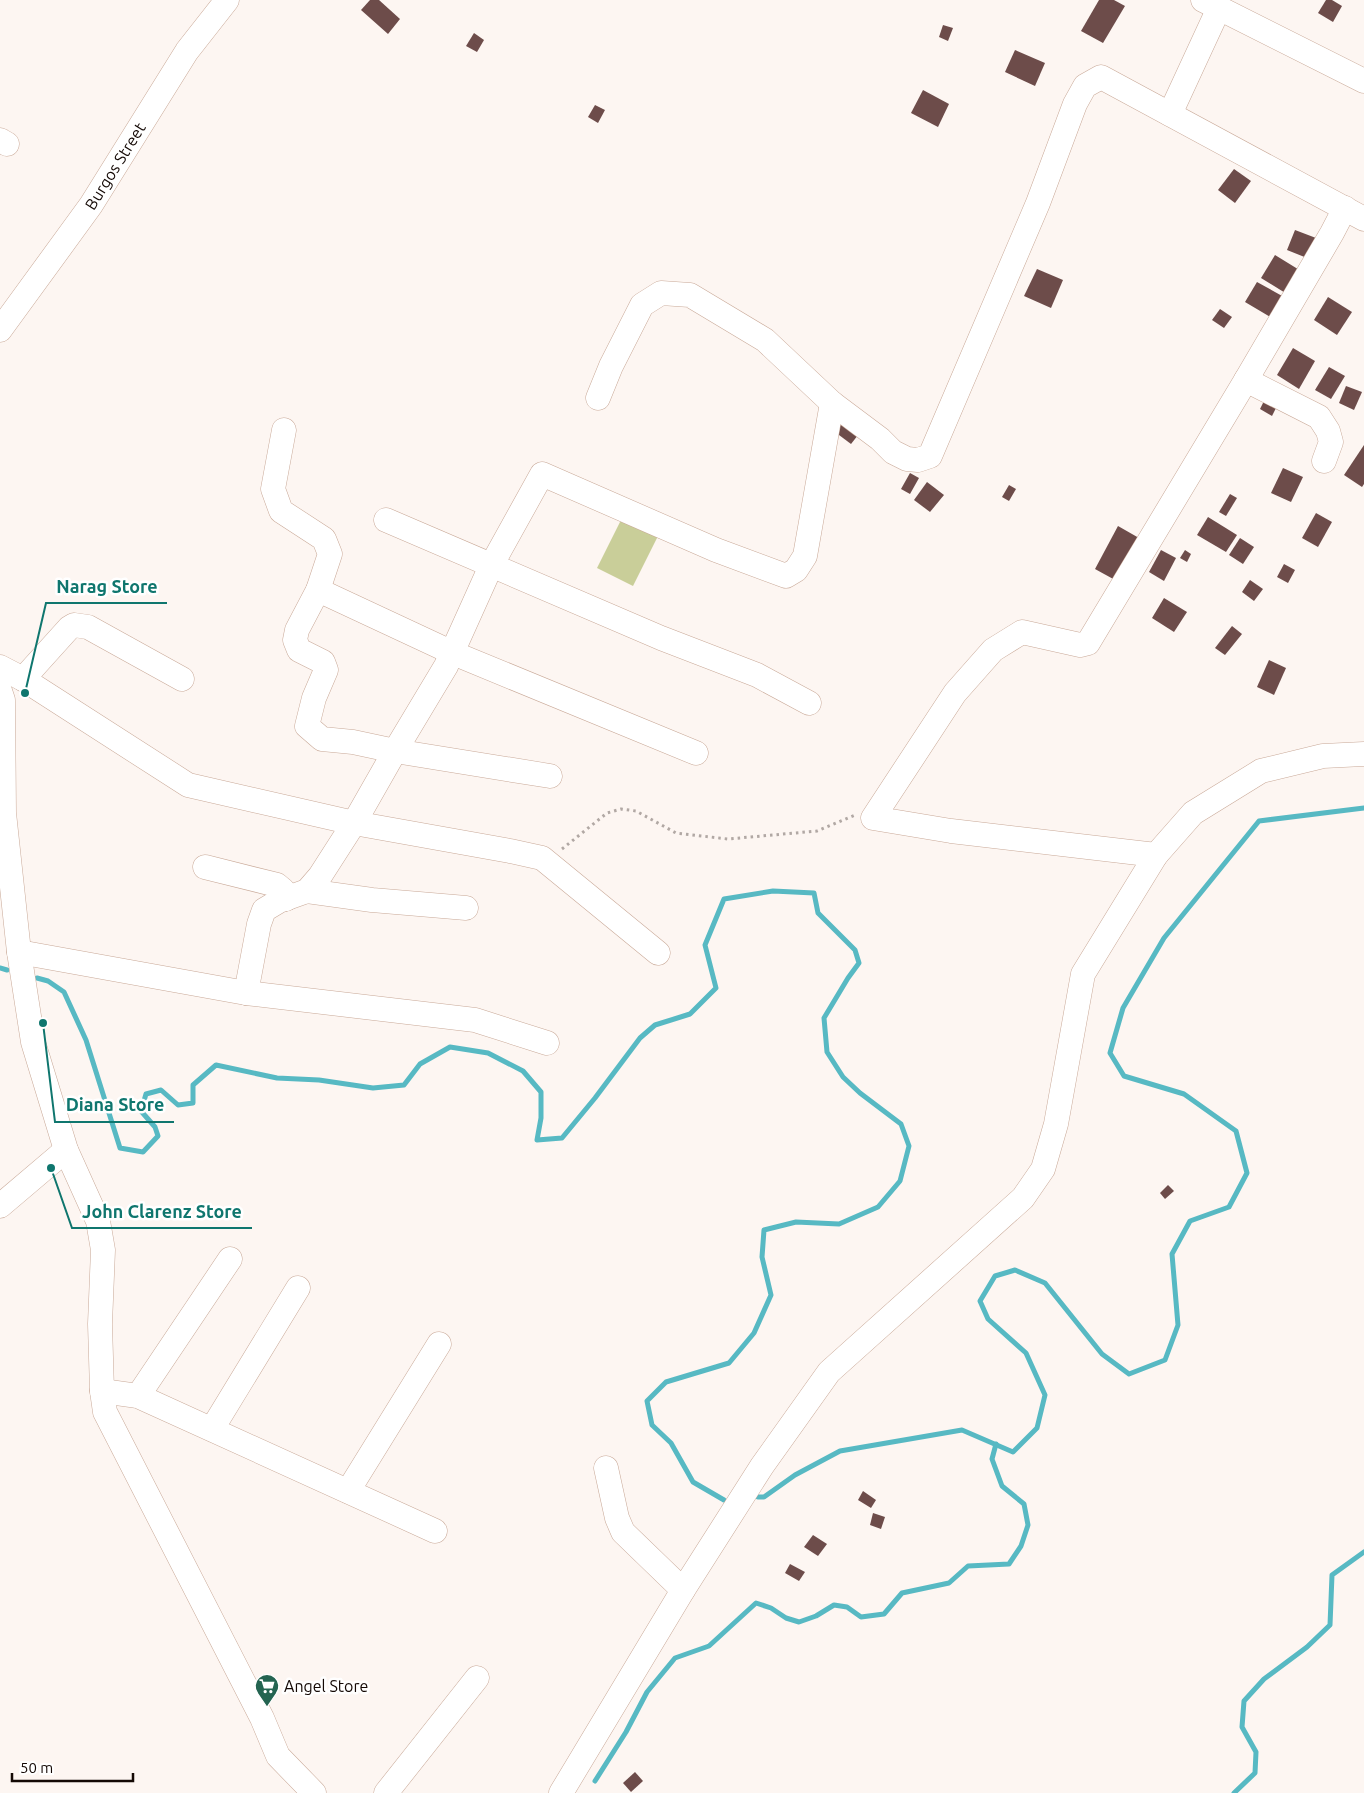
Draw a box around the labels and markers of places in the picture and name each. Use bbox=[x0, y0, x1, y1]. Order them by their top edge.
callout: Narag Store bbox=[46, 570, 167, 603]
callout: Diana Store bbox=[55, 1089, 174, 1122]
callout: John Clarenz Store bbox=[72, 1195, 252, 1228]
supermarket icon: Angel Store bbox=[254, 1673, 280, 1707]
place label: Angel Store bbox=[284, 1677, 368, 1695]

